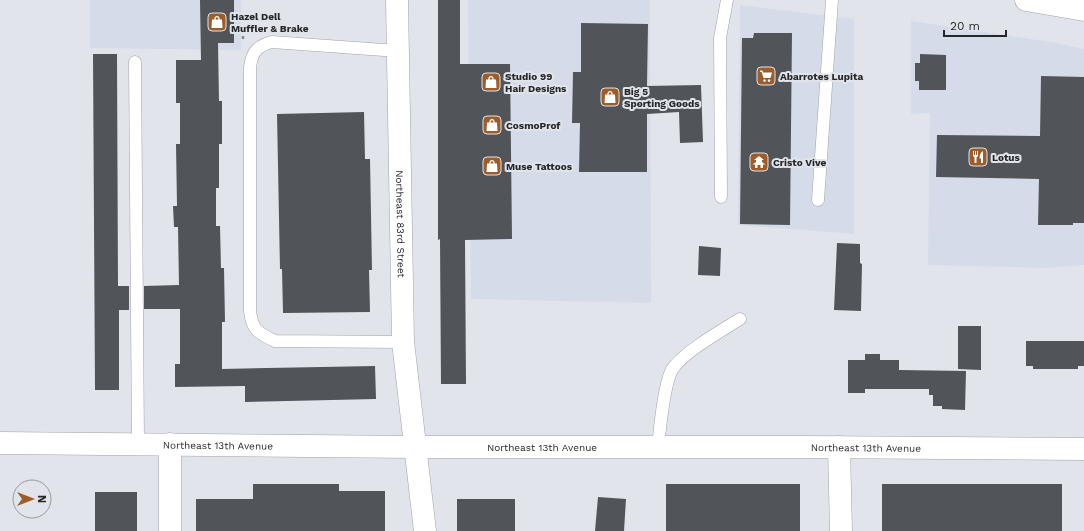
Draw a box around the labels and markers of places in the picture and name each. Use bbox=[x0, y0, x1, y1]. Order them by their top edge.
shop icon: Hazel Dell Muffler & Brake bbox=[206, 11, 228, 33]
place label: Hazel Dell Muffler & Brake bbox=[231, 11, 309, 34]
supermarket icon: Abarrotes Lupita bbox=[755, 65, 777, 87]
shop icon: Studio 99 Hair Designs bbox=[480, 71, 502, 93]
place label: Studio 99 Hair Designs bbox=[505, 71, 567, 94]
place label: Abarrotes Lupita bbox=[780, 71, 863, 82]
shop icon: Big 5 Sporting Goods bbox=[599, 86, 621, 108]
place label: Big 5 Sporting Goods bbox=[624, 86, 700, 109]
shop icon: CosmoProf bbox=[481, 114, 503, 136]
place label: CosmoProf bbox=[506, 120, 561, 131]
restaurant icon: Lotus bbox=[967, 146, 989, 168]
temple icon: Cristo Vive bbox=[748, 151, 770, 173]
place label: Lotus bbox=[992, 152, 1020, 163]
shop icon: Muse Tattoos bbox=[481, 155, 503, 177]
place label: Cristo Vive bbox=[773, 157, 827, 168]
place label: Muse Tattoos bbox=[506, 161, 573, 172]

